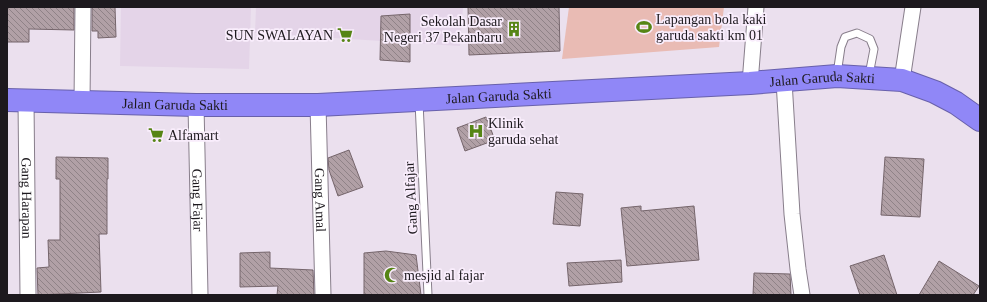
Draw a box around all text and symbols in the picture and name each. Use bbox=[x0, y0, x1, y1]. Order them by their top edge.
place label: Lapangan bola kaki garuda sakti km 01 bbox=[656, 12, 767, 43]
place label: Sekolah Dasar Negeri 37 Pekanbaru bbox=[384, 14, 502, 45]
sports icon: Lapangan bola kaki garuda sakti km 01 bbox=[635, 18, 653, 36]
building icon: Sekolah Dasar Negeri 37 Pekanbaru bbox=[505, 20, 523, 38]
supermarket icon: SUN SWALAYAN bbox=[336, 26, 354, 44]
place label: SUN SWALAYAN bbox=[226, 28, 333, 43]
street label: Jalan Garuda Sakti bbox=[769, 68, 875, 89]
street label: Jalan Garuda Sakti bbox=[445, 86, 552, 106]
street label: Jalan Garuda Sakti bbox=[122, 96, 228, 113]
place label: Klinik garuda sehat bbox=[488, 116, 558, 147]
hospital icon: Klinik garuda sehat bbox=[467, 122, 485, 140]
supermarket icon: Alfamart bbox=[147, 126, 165, 144]
place label: Alfamart bbox=[168, 128, 219, 143]
street label: Gang Harapan bbox=[19, 157, 35, 239]
street label: Gang Alfajar bbox=[402, 161, 420, 235]
street label: Gang Amal bbox=[312, 168, 329, 232]
street label: Gang Fajar bbox=[190, 169, 206, 232]
mosque icon: mesjid al fajar bbox=[383, 266, 401, 284]
place label: mesjid al fajar bbox=[404, 268, 484, 283]

